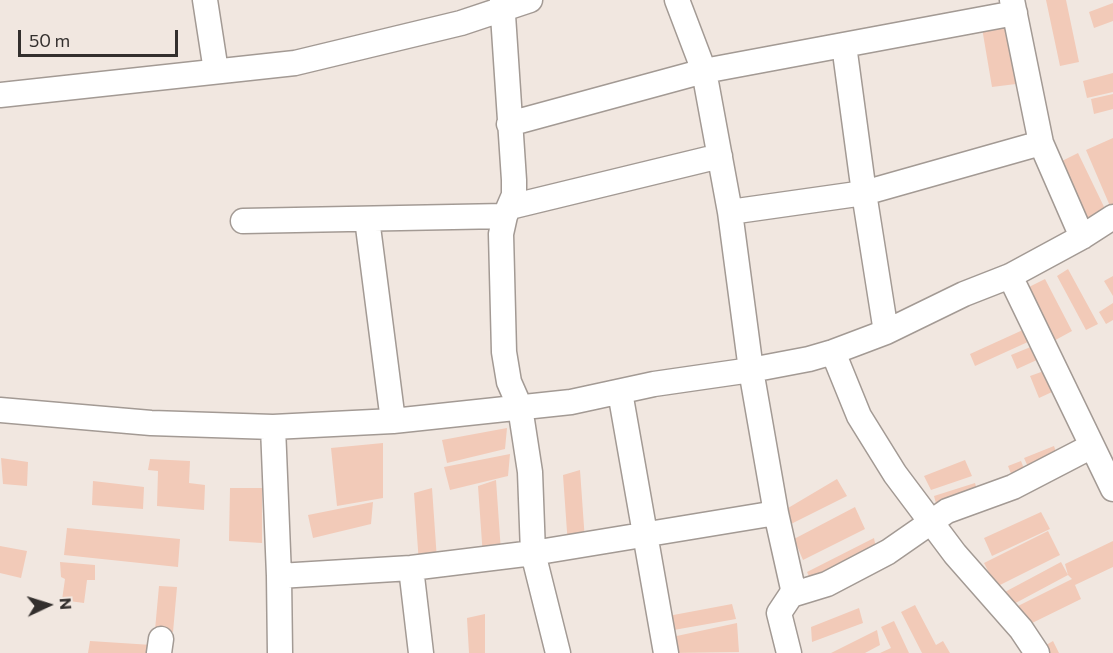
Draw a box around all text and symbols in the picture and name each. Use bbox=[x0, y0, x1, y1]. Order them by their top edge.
scale bar bbox=[21, 18, 182, 56]
text: 50 m bbox=[29, 29, 70, 51]
north arrow bbox=[18, 575, 78, 635]
text: N bbox=[57, 597, 76, 610]

